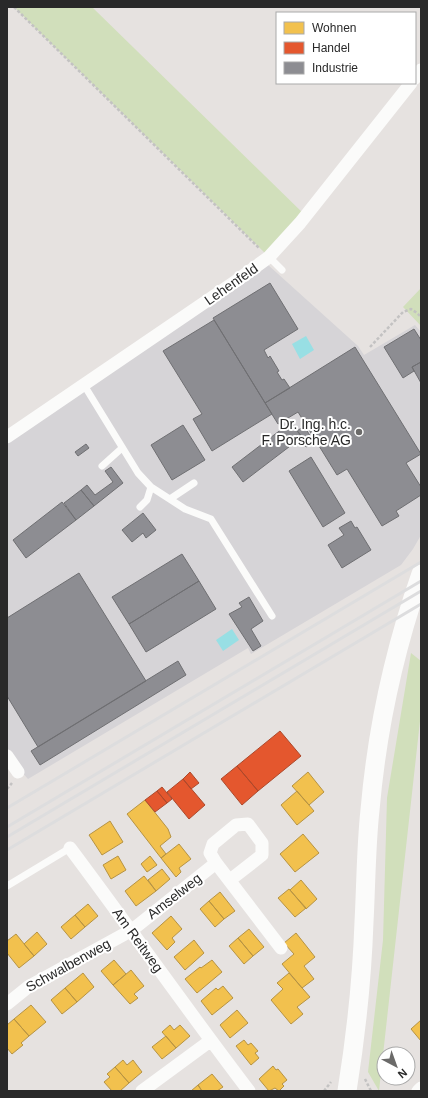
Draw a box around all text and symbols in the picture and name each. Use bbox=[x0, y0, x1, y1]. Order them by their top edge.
legend bbox=[276, 12, 416, 84]
text: Wohnen bbox=[312, 21, 356, 35]
text: Handel bbox=[312, 41, 350, 55]
text: Industrie bbox=[312, 61, 358, 75]
street label: Lehenfeld bbox=[201, 260, 261, 308]
place label: Dr. Ing. h.c. F. Porsche AG bbox=[262, 416, 351, 448]
marker: Dr. Ing. h.c. F. Porsche AG bbox=[354, 427, 364, 437]
street label: Amselweg bbox=[144, 870, 204, 922]
street label: Am Reitweg bbox=[109, 905, 167, 975]
street label: Schwalbenweg bbox=[23, 935, 113, 995]
north arrow bbox=[376, 1046, 416, 1086]
text: N bbox=[396, 1066, 409, 1081]

